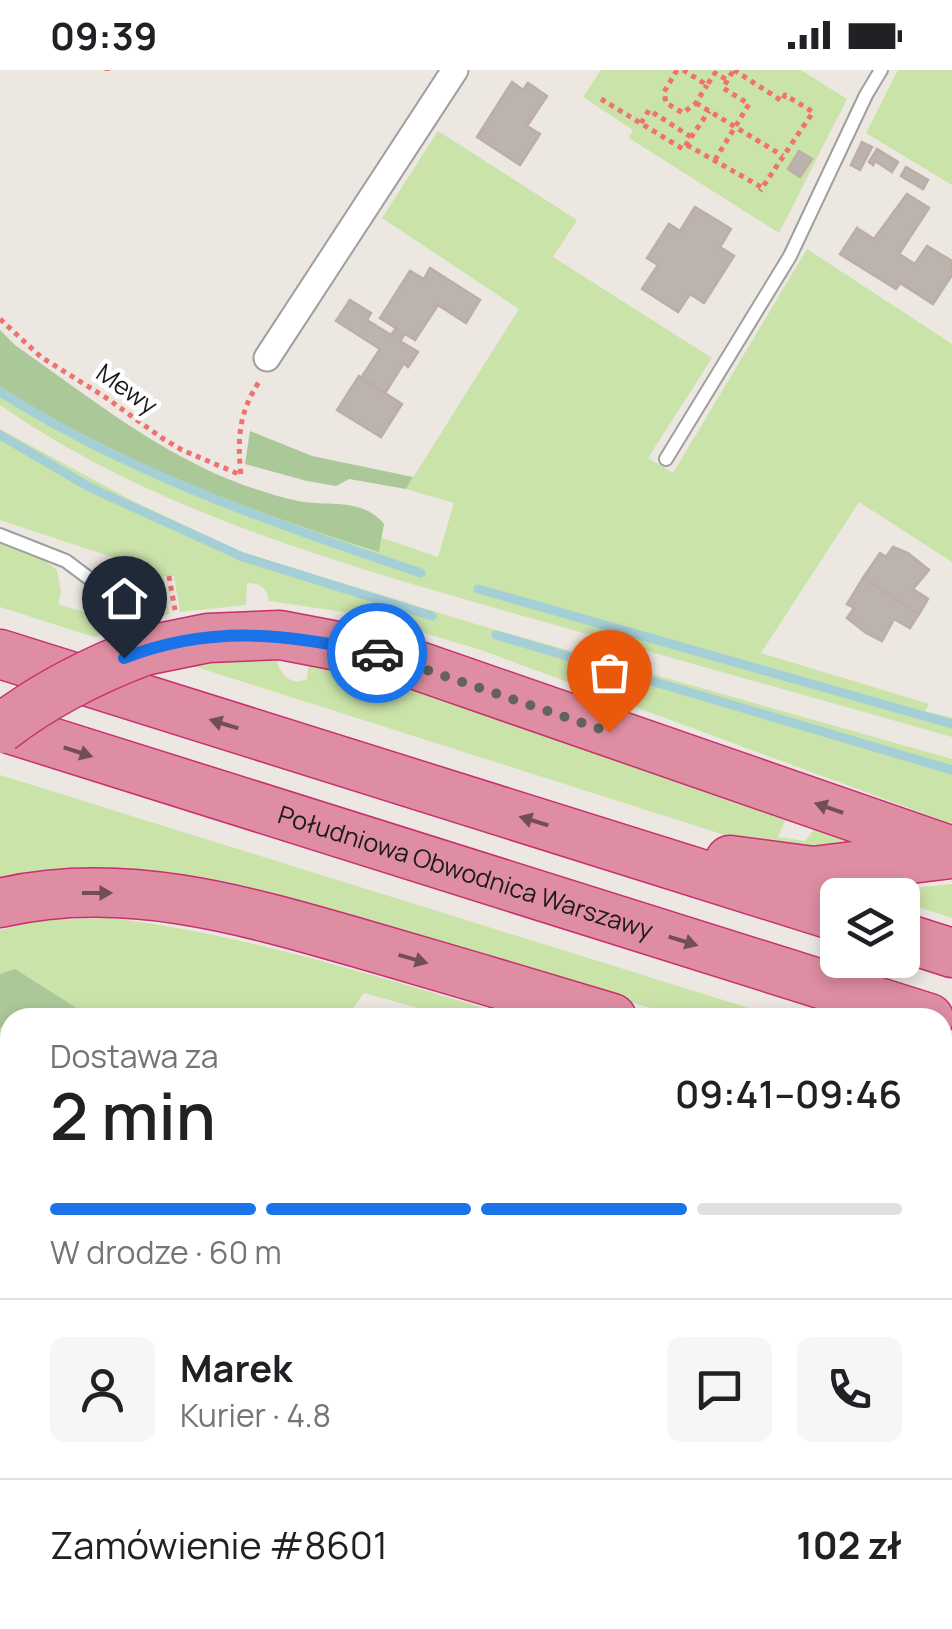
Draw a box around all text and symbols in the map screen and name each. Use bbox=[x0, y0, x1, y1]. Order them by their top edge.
text: 09:39 bbox=[50, 9, 157, 61]
street label: Mewy bbox=[90, 355, 165, 422]
pin bbox=[82, 556, 167, 659]
icon: home bbox=[97, 571, 152, 626]
courier bbox=[327, 603, 427, 703]
icon: car bbox=[350, 626, 405, 681]
pin bbox=[567, 630, 652, 733]
icon: bag bbox=[582, 645, 637, 700]
one-way arrow bbox=[209, 715, 239, 730]
one-way arrow bbox=[63, 745, 94, 760]
street label: Południowa Obwodnica Warszawy bbox=[274, 796, 658, 947]
one-way arrow bbox=[813, 800, 843, 815]
one-way arrow bbox=[519, 812, 549, 827]
map controls bbox=[820, 878, 920, 978]
button: layers bbox=[820, 878, 920, 978]
one-way arrow bbox=[81, 885, 113, 901]
one-way arrow bbox=[669, 935, 699, 950]
one-way arrow bbox=[398, 952, 429, 967]
text: Dostawa za bbox=[50, 1034, 219, 1078]
text: 09:41–09:46 bbox=[675, 1067, 902, 1119]
text: 2 min bbox=[50, 1071, 216, 1160]
text: W drodze · 60 m bbox=[50, 1230, 282, 1274]
button: person bbox=[50, 1337, 155, 1442]
button: chat bbox=[667, 1337, 772, 1442]
button: phone bbox=[797, 1337, 902, 1442]
text: Marek bbox=[180, 1341, 292, 1393]
text: Kurier · 4.8 bbox=[180, 1393, 331, 1437]
text: Zamówienie #8601 bbox=[50, 1518, 388, 1570]
text: 102 zł bbox=[796, 1518, 902, 1570]

